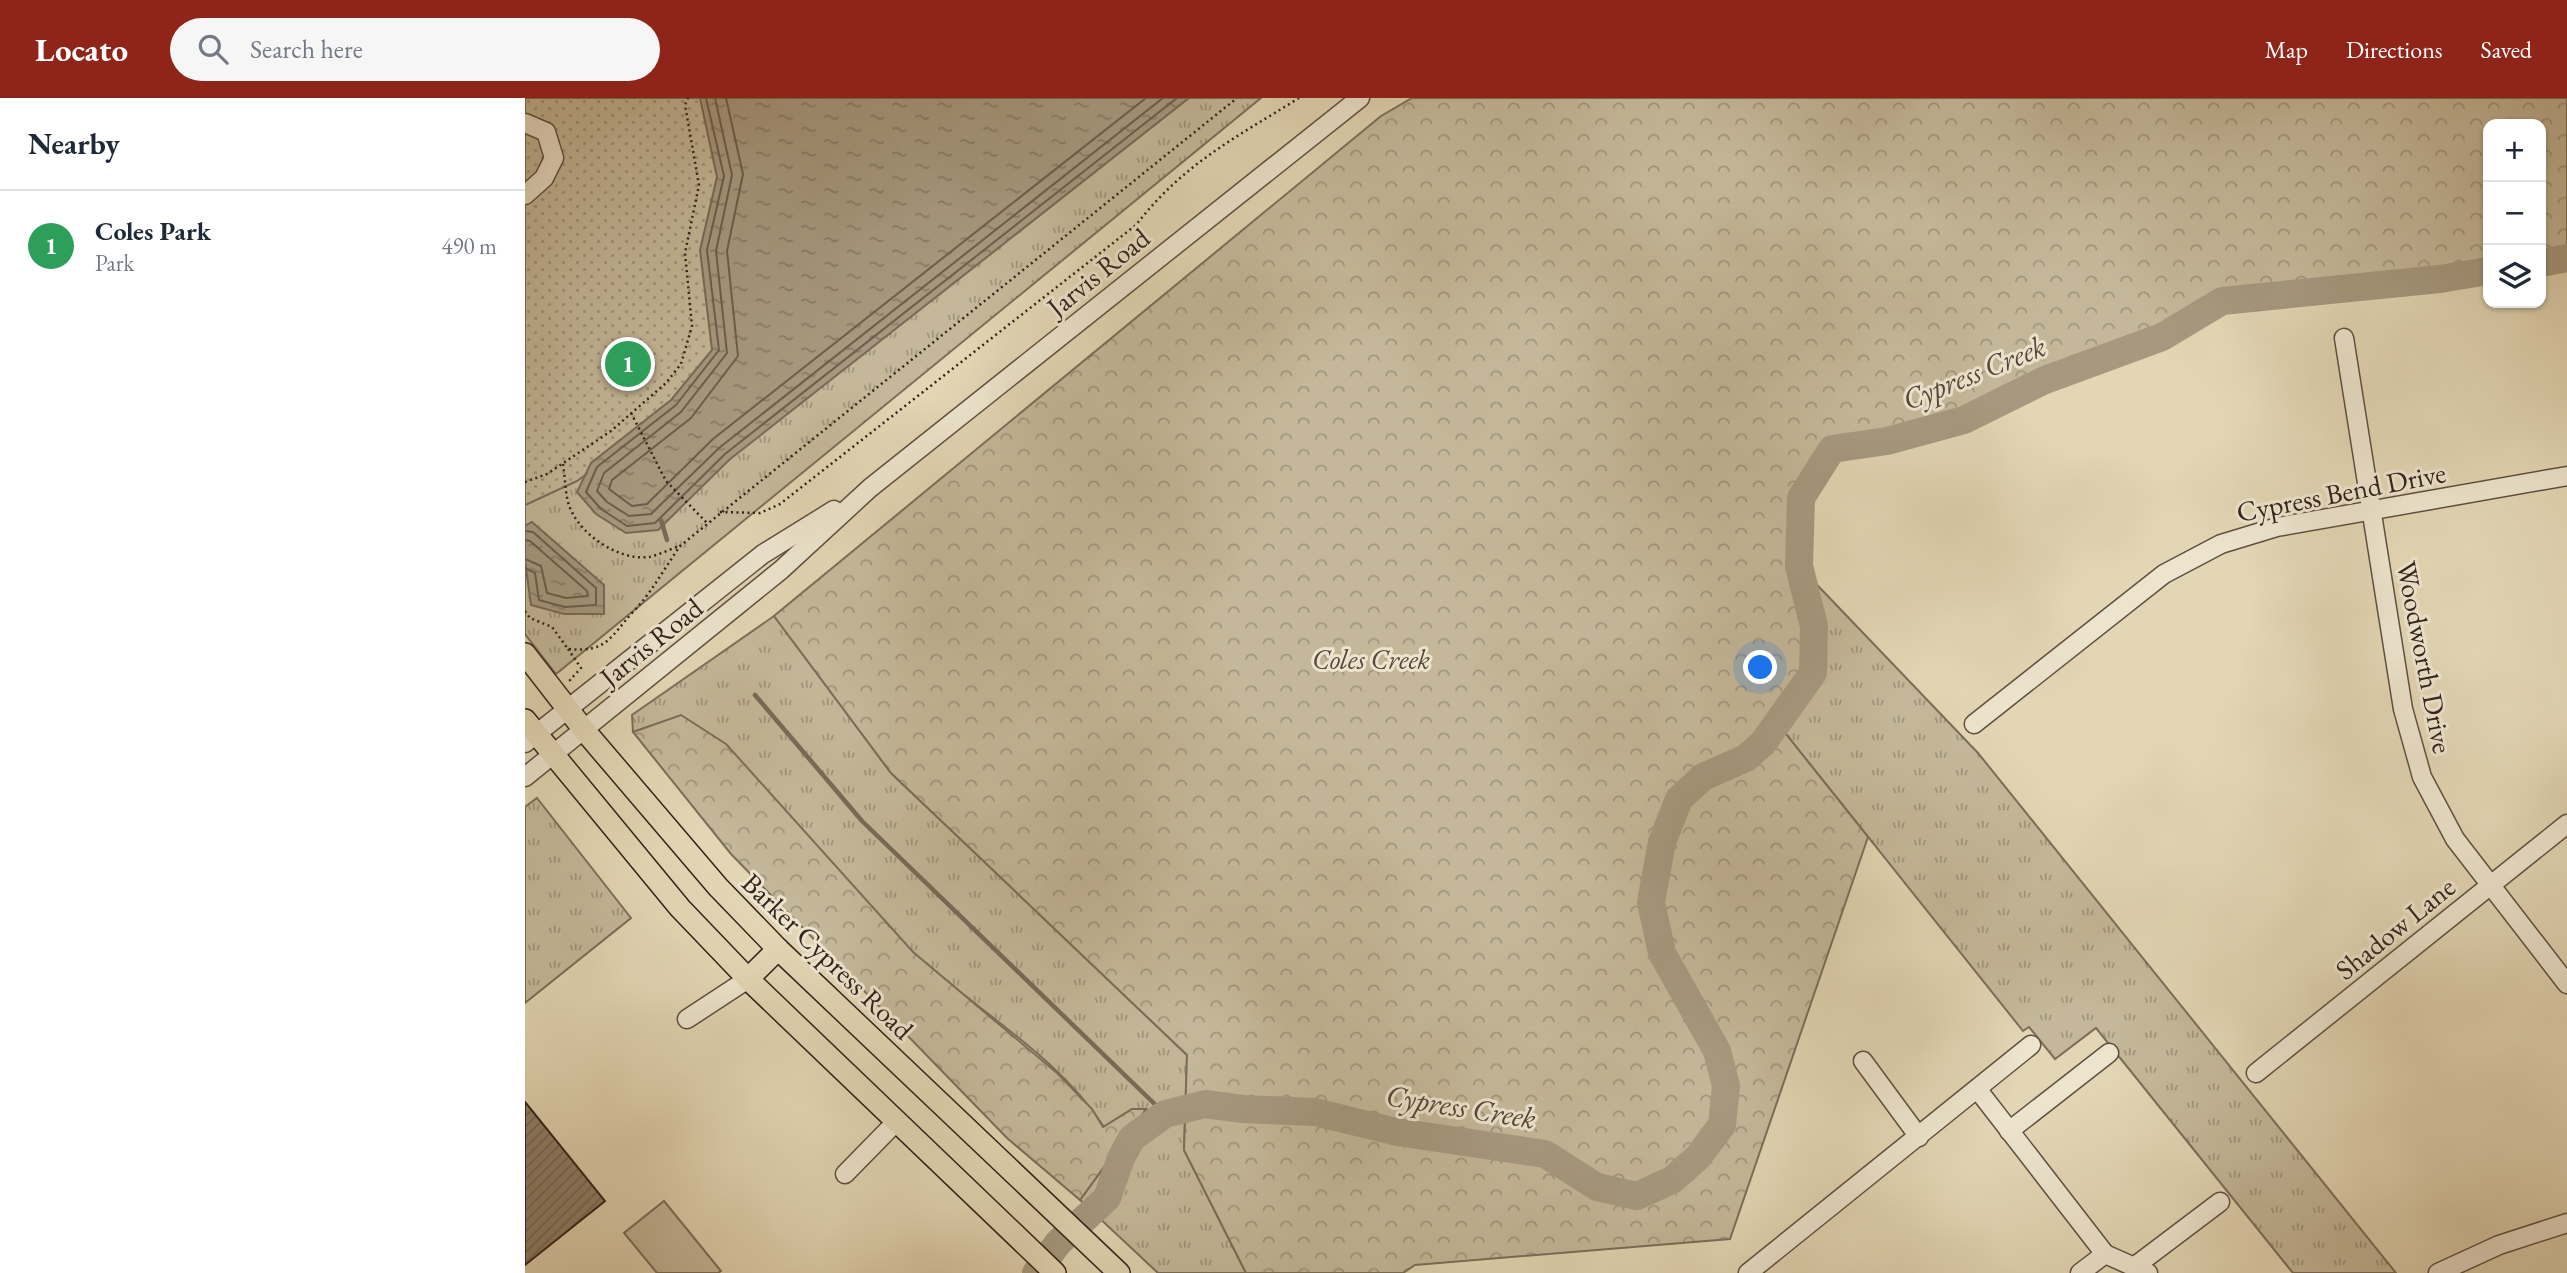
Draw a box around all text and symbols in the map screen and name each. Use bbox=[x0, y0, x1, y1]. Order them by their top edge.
search box bbox=[170, 18, 660, 81]
text: Locato bbox=[35, 28, 128, 71]
icon: search bbox=[194, 30, 232, 68]
text: Search here bbox=[250, 32, 363, 66]
text: Map bbox=[2265, 34, 2308, 65]
text: Directions bbox=[2346, 34, 2443, 65]
text: Saved bbox=[2481, 34, 2532, 65]
map controls bbox=[2483, 119, 2546, 308]
button: + bbox=[2483, 119, 2546, 182]
text: Nearby bbox=[28, 124, 120, 163]
button: − bbox=[2483, 182, 2546, 245]
text: Coles Park bbox=[95, 214, 211, 248]
street label: Jarvis Road bbox=[1038, 219, 1158, 326]
text: 1 bbox=[45, 231, 57, 261]
text: 490 m bbox=[441, 231, 497, 261]
button: layers bbox=[2483, 245, 2546, 308]
text: Park bbox=[95, 248, 134, 278]
water label: Cypress Creek bbox=[1896, 326, 2052, 419]
pin: 1 bbox=[605, 338, 651, 390]
street label: Cypress Bend Drive bbox=[2233, 454, 2449, 530]
street label: Woodworth Drive bbox=[2389, 558, 2461, 756]
street label: Jarvis Road bbox=[591, 589, 711, 696]
park label: Coles Creek bbox=[1312, 641, 1430, 677]
your location bbox=[1743, 650, 1777, 684]
street label: Barker Cypress Road bbox=[734, 865, 922, 1048]
street label: Shadow Lane bbox=[2328, 869, 2462, 987]
water label: Cypress Creek bbox=[1383, 1075, 1539, 1138]

